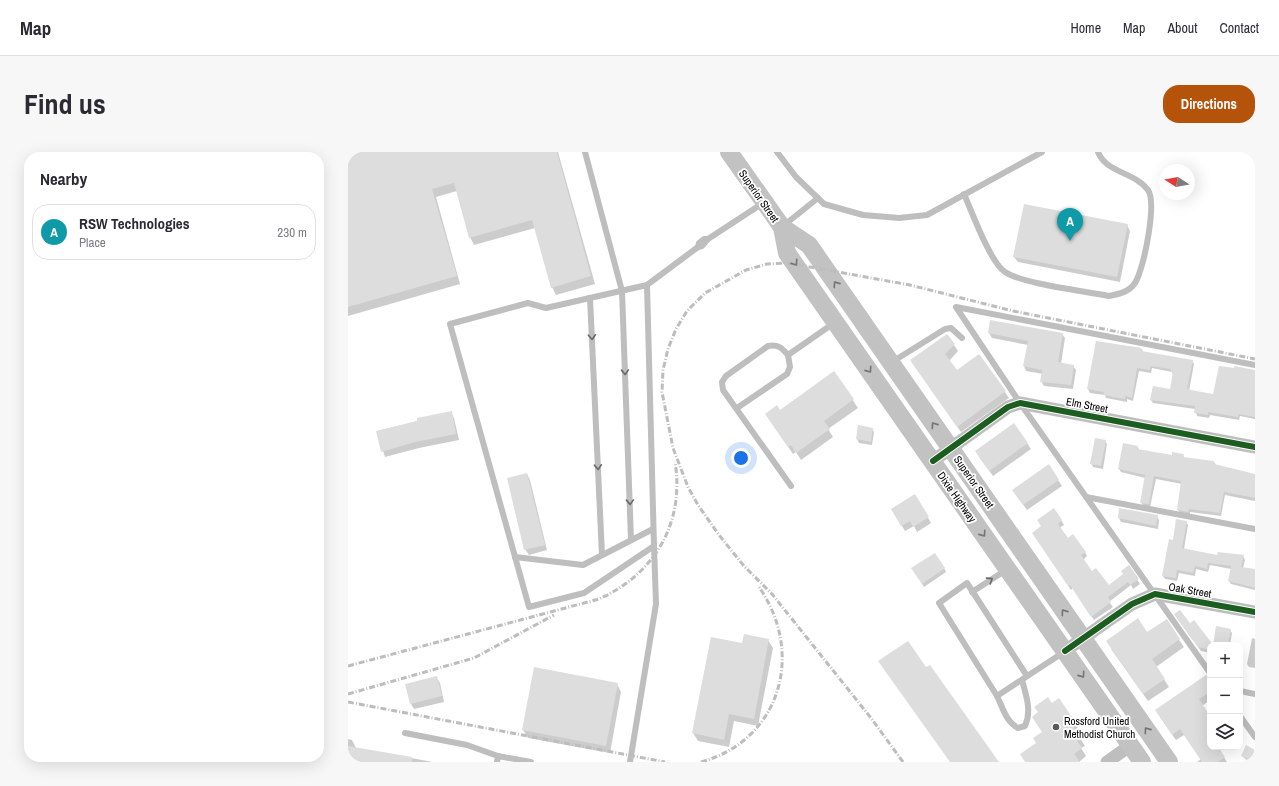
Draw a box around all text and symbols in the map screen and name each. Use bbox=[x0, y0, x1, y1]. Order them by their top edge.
text: Map bbox=[20, 15, 51, 41]
text: Home bbox=[1070, 19, 1101, 37]
text: Map bbox=[1123, 19, 1145, 37]
text: About bbox=[1167, 19, 1197, 37]
text: Contact bbox=[1219, 19, 1259, 37]
text: Find us bbox=[24, 85, 106, 123]
button: Directions bbox=[1163, 85, 1255, 123]
north arrow bbox=[1159, 164, 1195, 200]
text: Nearby bbox=[40, 167, 87, 190]
street label: Superior Street bbox=[736, 167, 783, 225]
pin: A bbox=[1057, 208, 1083, 241]
text: RSW Technologies bbox=[79, 213, 190, 234]
text: A bbox=[50, 224, 58, 241]
text: 230 m bbox=[277, 224, 307, 241]
text: Place bbox=[79, 234, 106, 251]
one-way arrow bbox=[790, 259, 797, 266]
one-way arrow bbox=[833, 281, 841, 288]
one-way arrow bbox=[588, 334, 596, 340]
one-way arrow bbox=[864, 366, 872, 373]
one-way arrow bbox=[621, 369, 629, 375]
street label: Elm Street bbox=[1065, 394, 1109, 416]
one-way arrow bbox=[931, 422, 939, 429]
your location bbox=[731, 448, 751, 468]
street label: Superior Street bbox=[951, 453, 998, 511]
one-way arrow bbox=[594, 464, 602, 470]
street label: Dixie Highway bbox=[934, 469, 980, 525]
one-way arrow bbox=[625, 499, 634, 505]
one-way arrow bbox=[978, 530, 986, 537]
one-way arrow bbox=[986, 578, 993, 585]
street label: Oak Street bbox=[1168, 579, 1213, 601]
one-way arrow bbox=[1061, 609, 1069, 616]
map controls bbox=[1207, 642, 1243, 750]
button: + bbox=[1207, 642, 1243, 678]
one-way arrow bbox=[1077, 671, 1085, 678]
button: − bbox=[1207, 678, 1243, 714]
place label: Rossford United Methodist Church bbox=[1064, 714, 1135, 741]
button: layers bbox=[1207, 714, 1243, 750]
marker: Rossford United Methodist Church bbox=[1051, 722, 1061, 732]
one-way arrow bbox=[1144, 727, 1152, 734]

